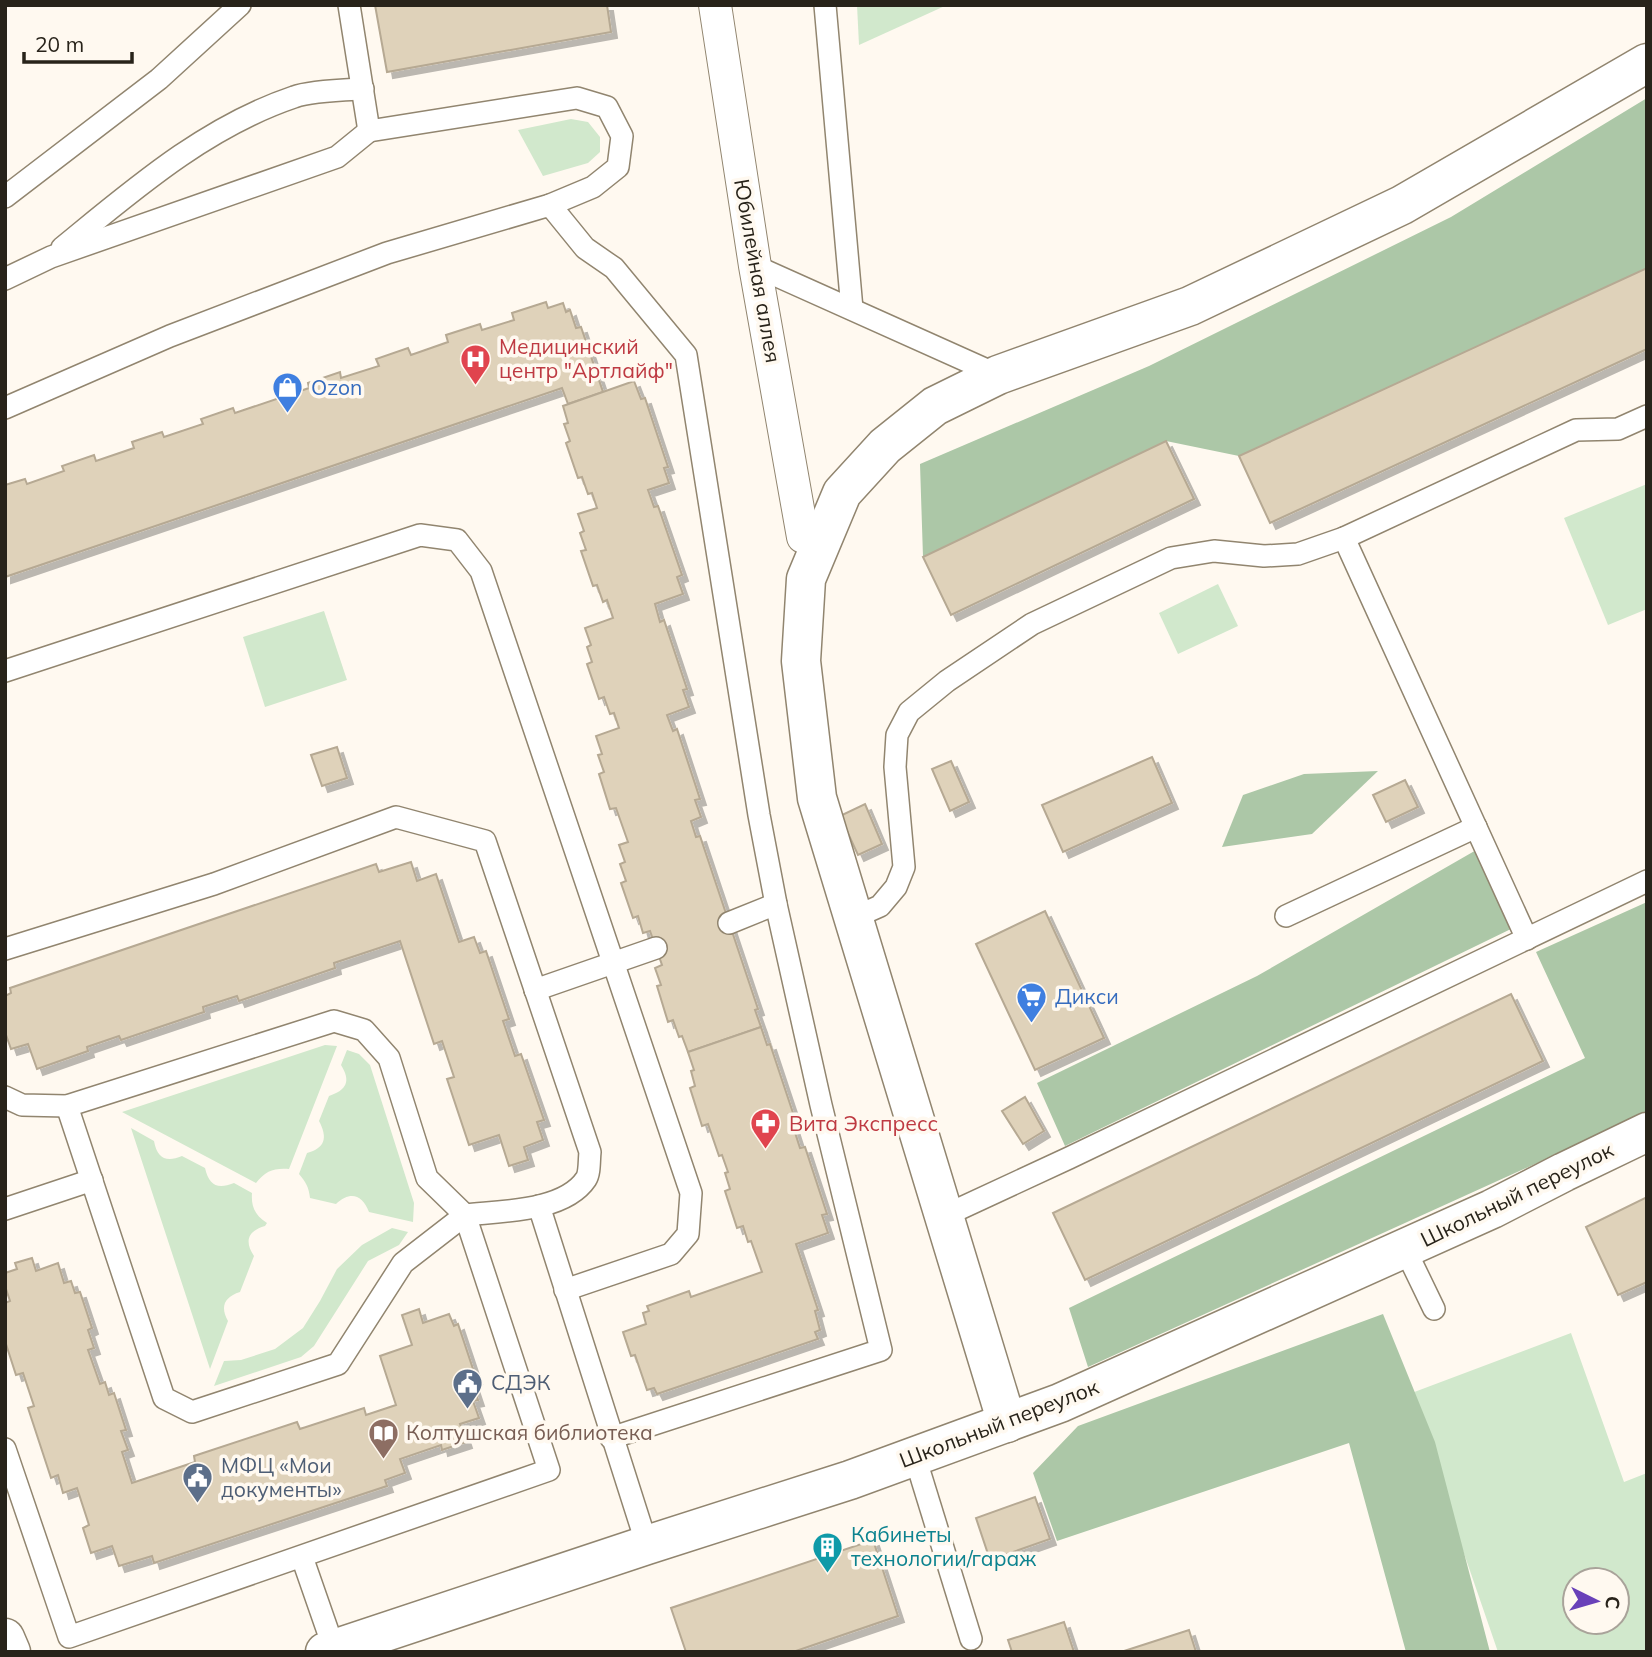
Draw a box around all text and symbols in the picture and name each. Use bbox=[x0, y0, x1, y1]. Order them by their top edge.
scale bar bbox=[24, 21, 133, 65]
text: 20 m bbox=[35, 31, 84, 57]
street label: Юбилейная аллея bbox=[729, 177, 787, 365]
place label: Медицинский центр "Артлайф" bbox=[499, 333, 673, 383]
hospital icon: Медицинский центр "Артлайф" bbox=[459, 342, 493, 386]
shop icon: Ozon bbox=[271, 371, 305, 415]
place label: Ozon bbox=[311, 374, 362, 400]
supermarket icon: Дикси bbox=[1015, 980, 1049, 1024]
place label: Дикси bbox=[1055, 983, 1119, 1009]
pharmacy icon: Вита Экспресс bbox=[749, 1107, 783, 1151]
place label: Вита Экспресс bbox=[789, 1110, 938, 1136]
street label: Школьный переулок bbox=[1416, 1136, 1618, 1252]
public building icon: СДЭК bbox=[451, 1366, 485, 1410]
place label: СДЭК bbox=[491, 1369, 551, 1395]
street label: Школьный переулок bbox=[895, 1373, 1102, 1473]
library icon: Колтушская библиотека bbox=[366, 1416, 400, 1460]
place label: Колтушская библиотека bbox=[406, 1419, 653, 1445]
place label: МФЦ «Мои документы» bbox=[221, 1452, 341, 1502]
public building icon: МФЦ «Мои документы» bbox=[181, 1461, 215, 1505]
place label: Кабинеты технологии/гараж bbox=[851, 1521, 1036, 1571]
building icon: Кабинеты технологии/гараж bbox=[811, 1530, 845, 1574]
north arrow bbox=[1561, 1566, 1631, 1636]
text: С bbox=[1600, 1595, 1625, 1610]

